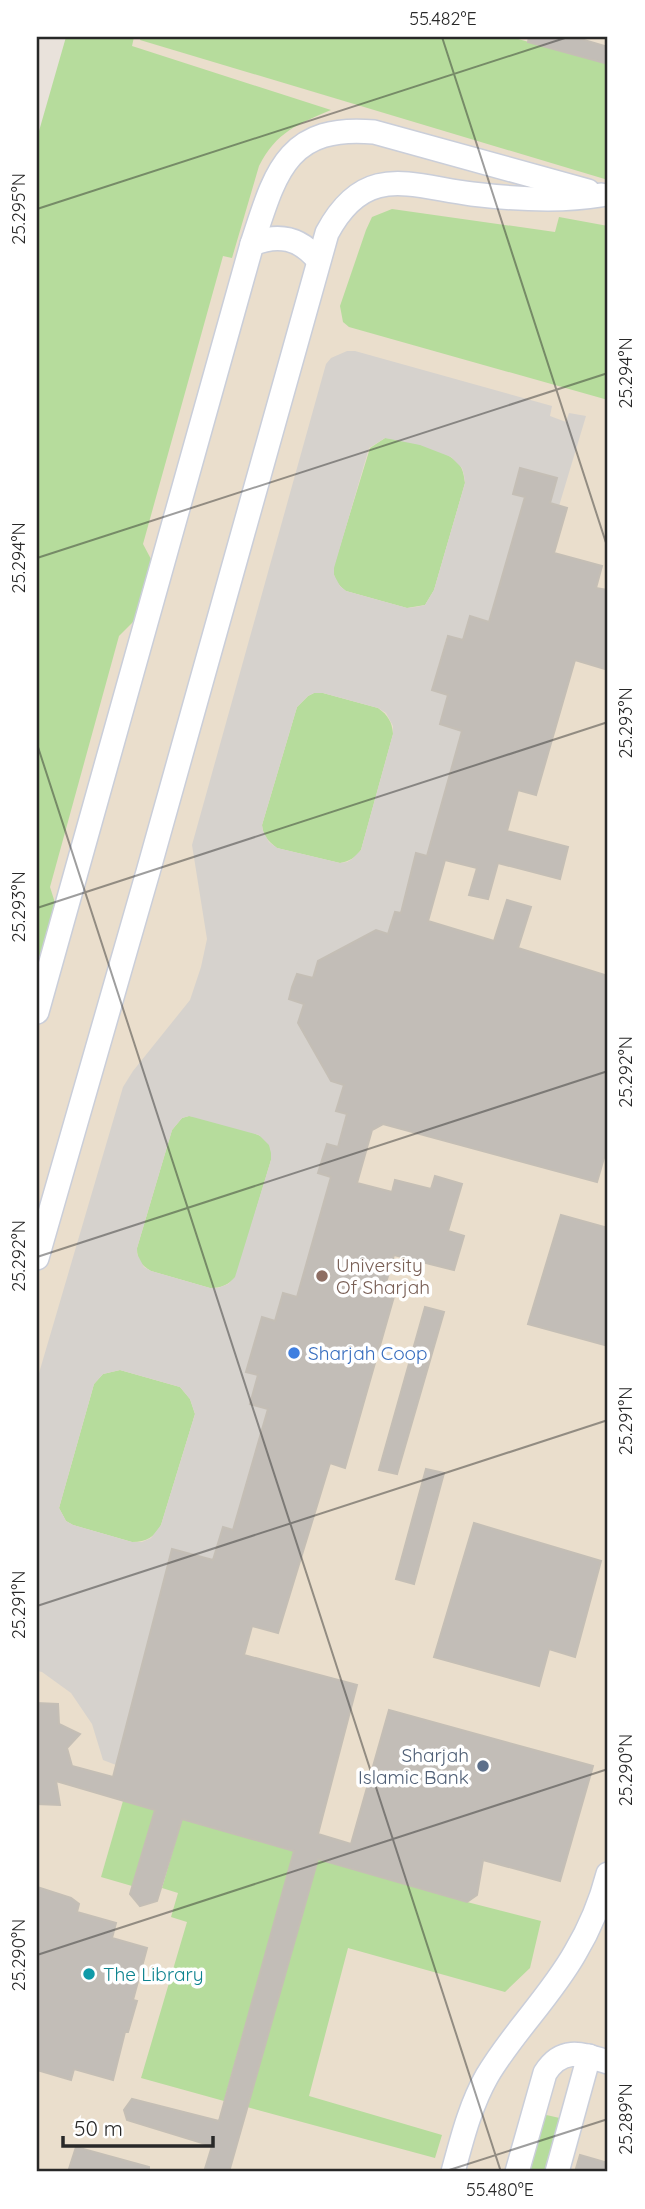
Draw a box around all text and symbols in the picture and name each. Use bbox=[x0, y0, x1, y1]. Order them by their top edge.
text: 55.482°E bbox=[409, 7, 477, 30]
text: 25.295°N bbox=[7, 173, 30, 245]
text: 25.294°N bbox=[614, 337, 637, 409]
text: 25.294°N bbox=[7, 522, 30, 594]
text: 25.293°N bbox=[614, 687, 637, 759]
text: 25.293°N bbox=[7, 871, 30, 943]
text: 25.292°N bbox=[614, 1036, 637, 1108]
text: 25.292°N bbox=[7, 1220, 30, 1292]
place label: University Of Sharjah bbox=[336, 1253, 430, 1299]
marker: University Of Sharjah bbox=[314, 1268, 330, 1284]
place label: Sharjah Coop bbox=[308, 1341, 428, 1365]
marker: Sharjah Coop bbox=[286, 1345, 302, 1361]
text: 25.291°N bbox=[614, 1387, 637, 1455]
text: 25.291°N bbox=[7, 1571, 30, 1639]
text: 25.290°N bbox=[614, 1734, 637, 1806]
place label: Sharjah Islamic Bank bbox=[358, 1743, 469, 1789]
marker: Sharjah Islamic Bank bbox=[475, 1758, 491, 1774]
text: 25.290°N bbox=[7, 1919, 30, 1991]
place label: The Library bbox=[103, 1962, 204, 1986]
marker: The Library bbox=[81, 1966, 97, 1982]
text: 25.289°N bbox=[614, 2083, 637, 2155]
scale bar bbox=[63, 2104, 214, 2148]
text: 50 m bbox=[74, 2115, 123, 2141]
text: 55.480°E bbox=[466, 2178, 534, 2201]

